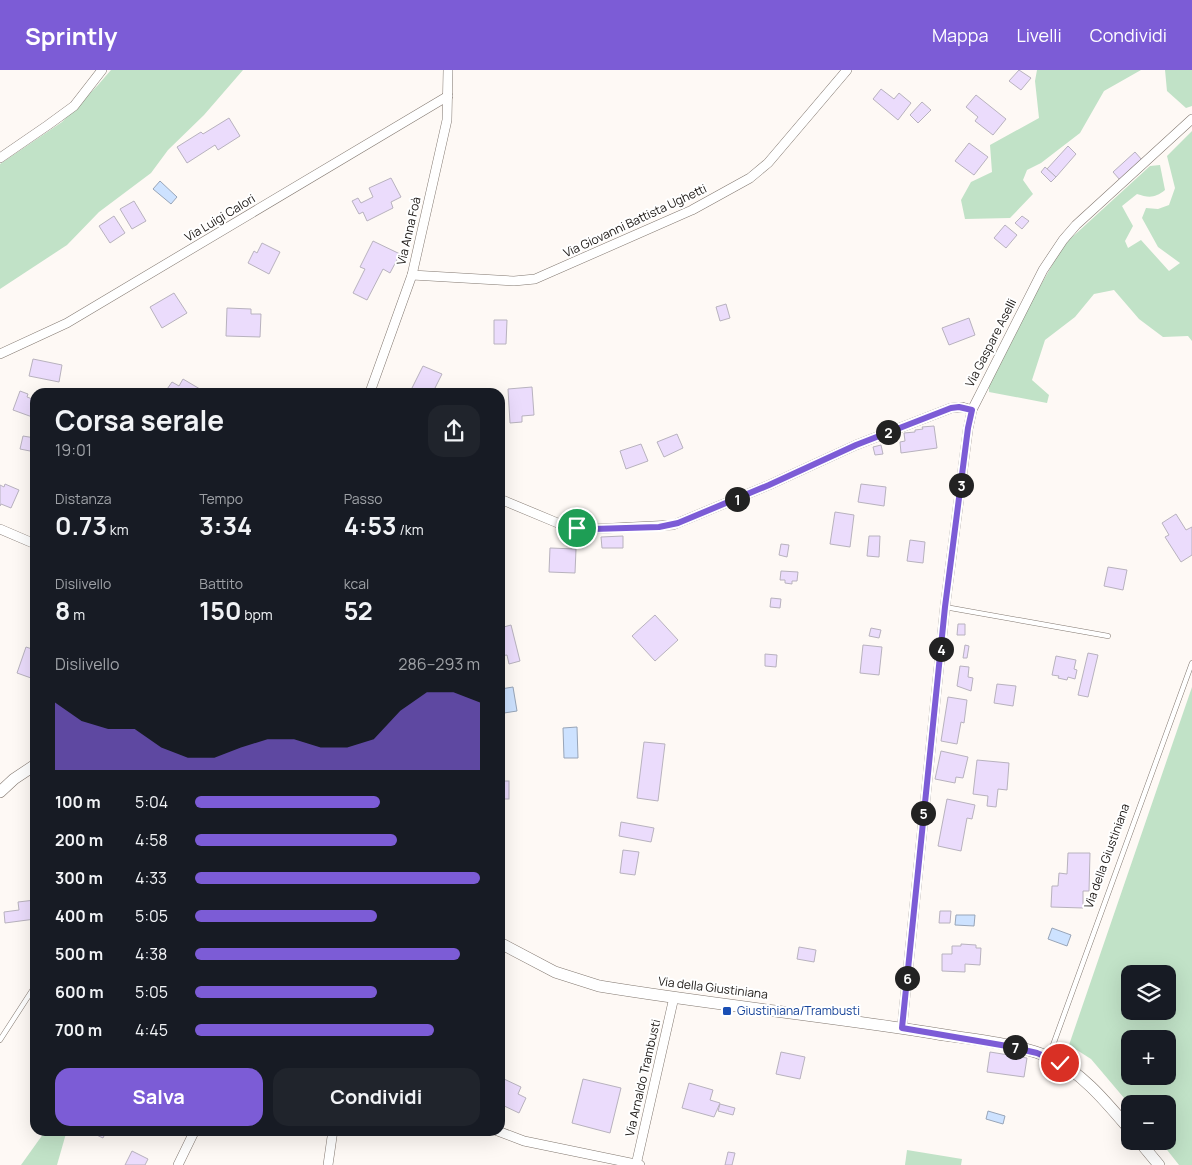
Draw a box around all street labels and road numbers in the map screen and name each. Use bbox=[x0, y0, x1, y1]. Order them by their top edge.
street label: Via Giovanni Battista Ughetti bbox=[560, 180, 709, 261]
street label: Via Luigi Calori bbox=[181, 190, 258, 245]
street label: Via Anna Foà bbox=[392, 195, 425, 267]
street label: Via Gaspare Aselli bbox=[961, 296, 1020, 390]
street label: Via della Giustiniana bbox=[1080, 801, 1133, 911]
street label: Via della Giustiniana bbox=[657, 972, 769, 1003]
street label: Via Arnaldo Trambusti bbox=[621, 1018, 664, 1138]

